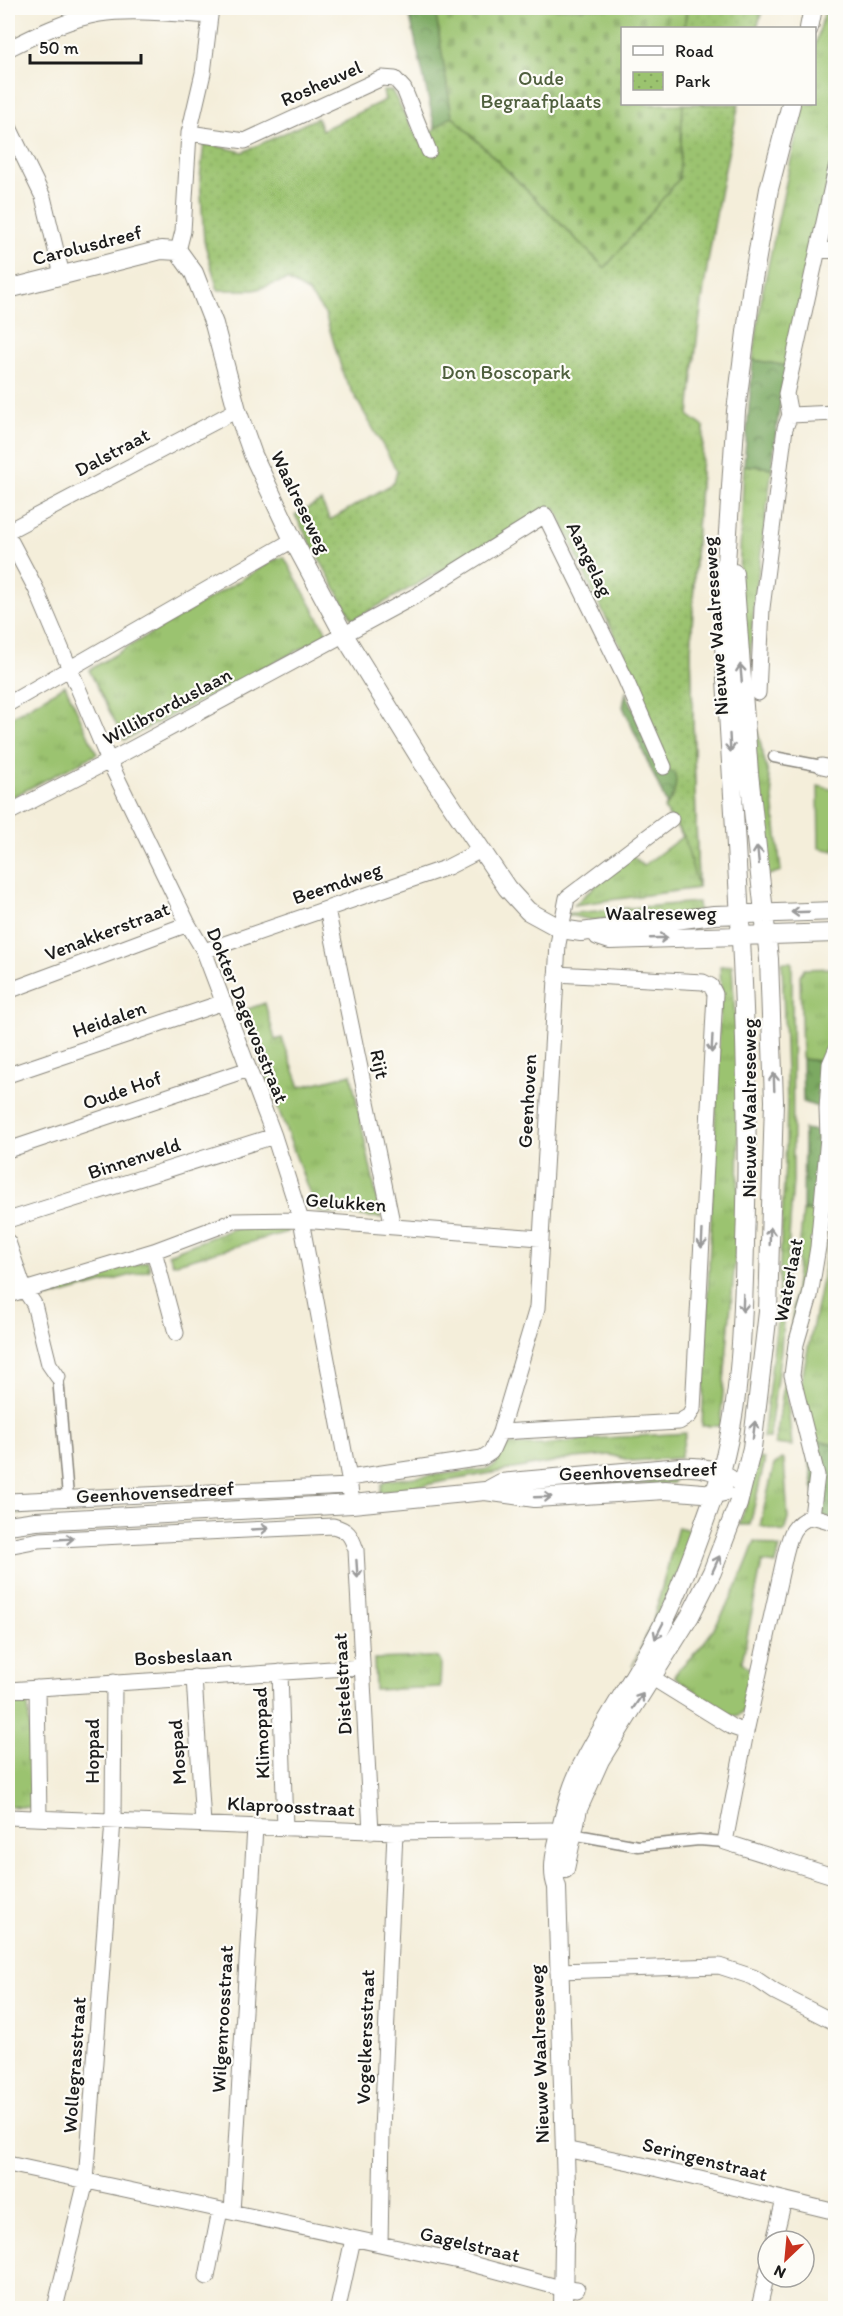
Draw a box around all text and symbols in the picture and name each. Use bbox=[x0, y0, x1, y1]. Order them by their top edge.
scale bar bbox=[30, 27, 141, 65]
legend bbox=[621, 27, 816, 105]
text: 50 m bbox=[39, 37, 79, 59]
text: Road bbox=[675, 40, 714, 62]
street label: Rosheuvel bbox=[277, 54, 366, 112]
park label: Oude Begraafplaats bbox=[481, 66, 602, 113]
text: Park bbox=[675, 70, 710, 92]
street label: Carolusdreef bbox=[30, 220, 145, 270]
park label: Don Boscopark bbox=[441, 360, 571, 384]
street label: Dalstraat bbox=[70, 422, 154, 482]
street label: Waalreseweg bbox=[266, 447, 337, 558]
street label: Aangelag bbox=[562, 518, 619, 601]
street label: Nieuwe Waalreseweg bbox=[697, 535, 733, 716]
street label: Willibrorduslaan bbox=[98, 662, 236, 750]
one-way arrow bbox=[735, 664, 746, 684]
one-way arrow bbox=[724, 733, 735, 753]
one-way arrow bbox=[753, 846, 764, 866]
street label: Beemdweg bbox=[289, 856, 386, 909]
street label: Venakkerstraat bbox=[41, 896, 173, 966]
street label: Waalreseweg bbox=[605, 901, 717, 925]
one-way arrow bbox=[791, 906, 811, 918]
street label: Dokter Dagevosstraat bbox=[202, 924, 294, 1106]
one-way arrow bbox=[649, 932, 669, 943]
street label: Heidalen bbox=[69, 995, 149, 1043]
street label: Nieuwe Waalreseweg bbox=[737, 1018, 761, 1198]
one-way arrow bbox=[707, 1033, 718, 1053]
street label: Rijt bbox=[365, 1047, 395, 1081]
street label: Geenhoven bbox=[513, 1053, 541, 1149]
street label: Oude Hof bbox=[79, 1065, 165, 1115]
one-way arrow bbox=[768, 1073, 779, 1093]
street label: Binnenveld bbox=[85, 1132, 184, 1184]
street label: Gelukken bbox=[305, 1187, 387, 1217]
one-way arrow bbox=[765, 1226, 776, 1246]
one-way arrow bbox=[696, 1228, 707, 1248]
street label: Waterlaat bbox=[768, 1236, 808, 1324]
one-way arrow bbox=[738, 1292, 749, 1312]
one-way arrow bbox=[749, 1420, 760, 1440]
street label: Geenhovensedreef bbox=[558, 1456, 718, 1486]
street label: Geenhovensedreef bbox=[75, 1476, 235, 1508]
one-way arrow bbox=[533, 1491, 553, 1502]
one-way arrow bbox=[250, 1524, 270, 1535]
one-way arrow bbox=[55, 1533, 75, 1544]
one-way arrow bbox=[710, 1555, 722, 1573]
one-way arrow bbox=[352, 1559, 363, 1579]
one-way arrow bbox=[653, 1621, 664, 1639]
street label: Distelstraat bbox=[327, 1632, 357, 1736]
street label: Bosbeslaan bbox=[133, 1641, 233, 1671]
street label: Klimoppad bbox=[247, 1686, 275, 1779]
one-way arrow bbox=[632, 1693, 644, 1709]
street label: Hoppad bbox=[80, 1718, 104, 1784]
street label: Mospad bbox=[163, 1718, 191, 1785]
street label: Klaproosstraat bbox=[226, 1791, 356, 1821]
street label: Wilgenroosstraat bbox=[206, 1945, 238, 2093]
street label: Nieuwe Waalreseweg bbox=[524, 1963, 554, 2144]
street label: Vogelkersstraat bbox=[351, 1969, 379, 2105]
street label: Wollegrasstraat bbox=[57, 1996, 91, 2134]
street label: Seringenstraat bbox=[640, 2132, 770, 2186]
street label: Gagelstraat bbox=[418, 2221, 522, 2267]
north arrow bbox=[756, 2229, 816, 2289]
text: N bbox=[771, 2261, 789, 2283]

